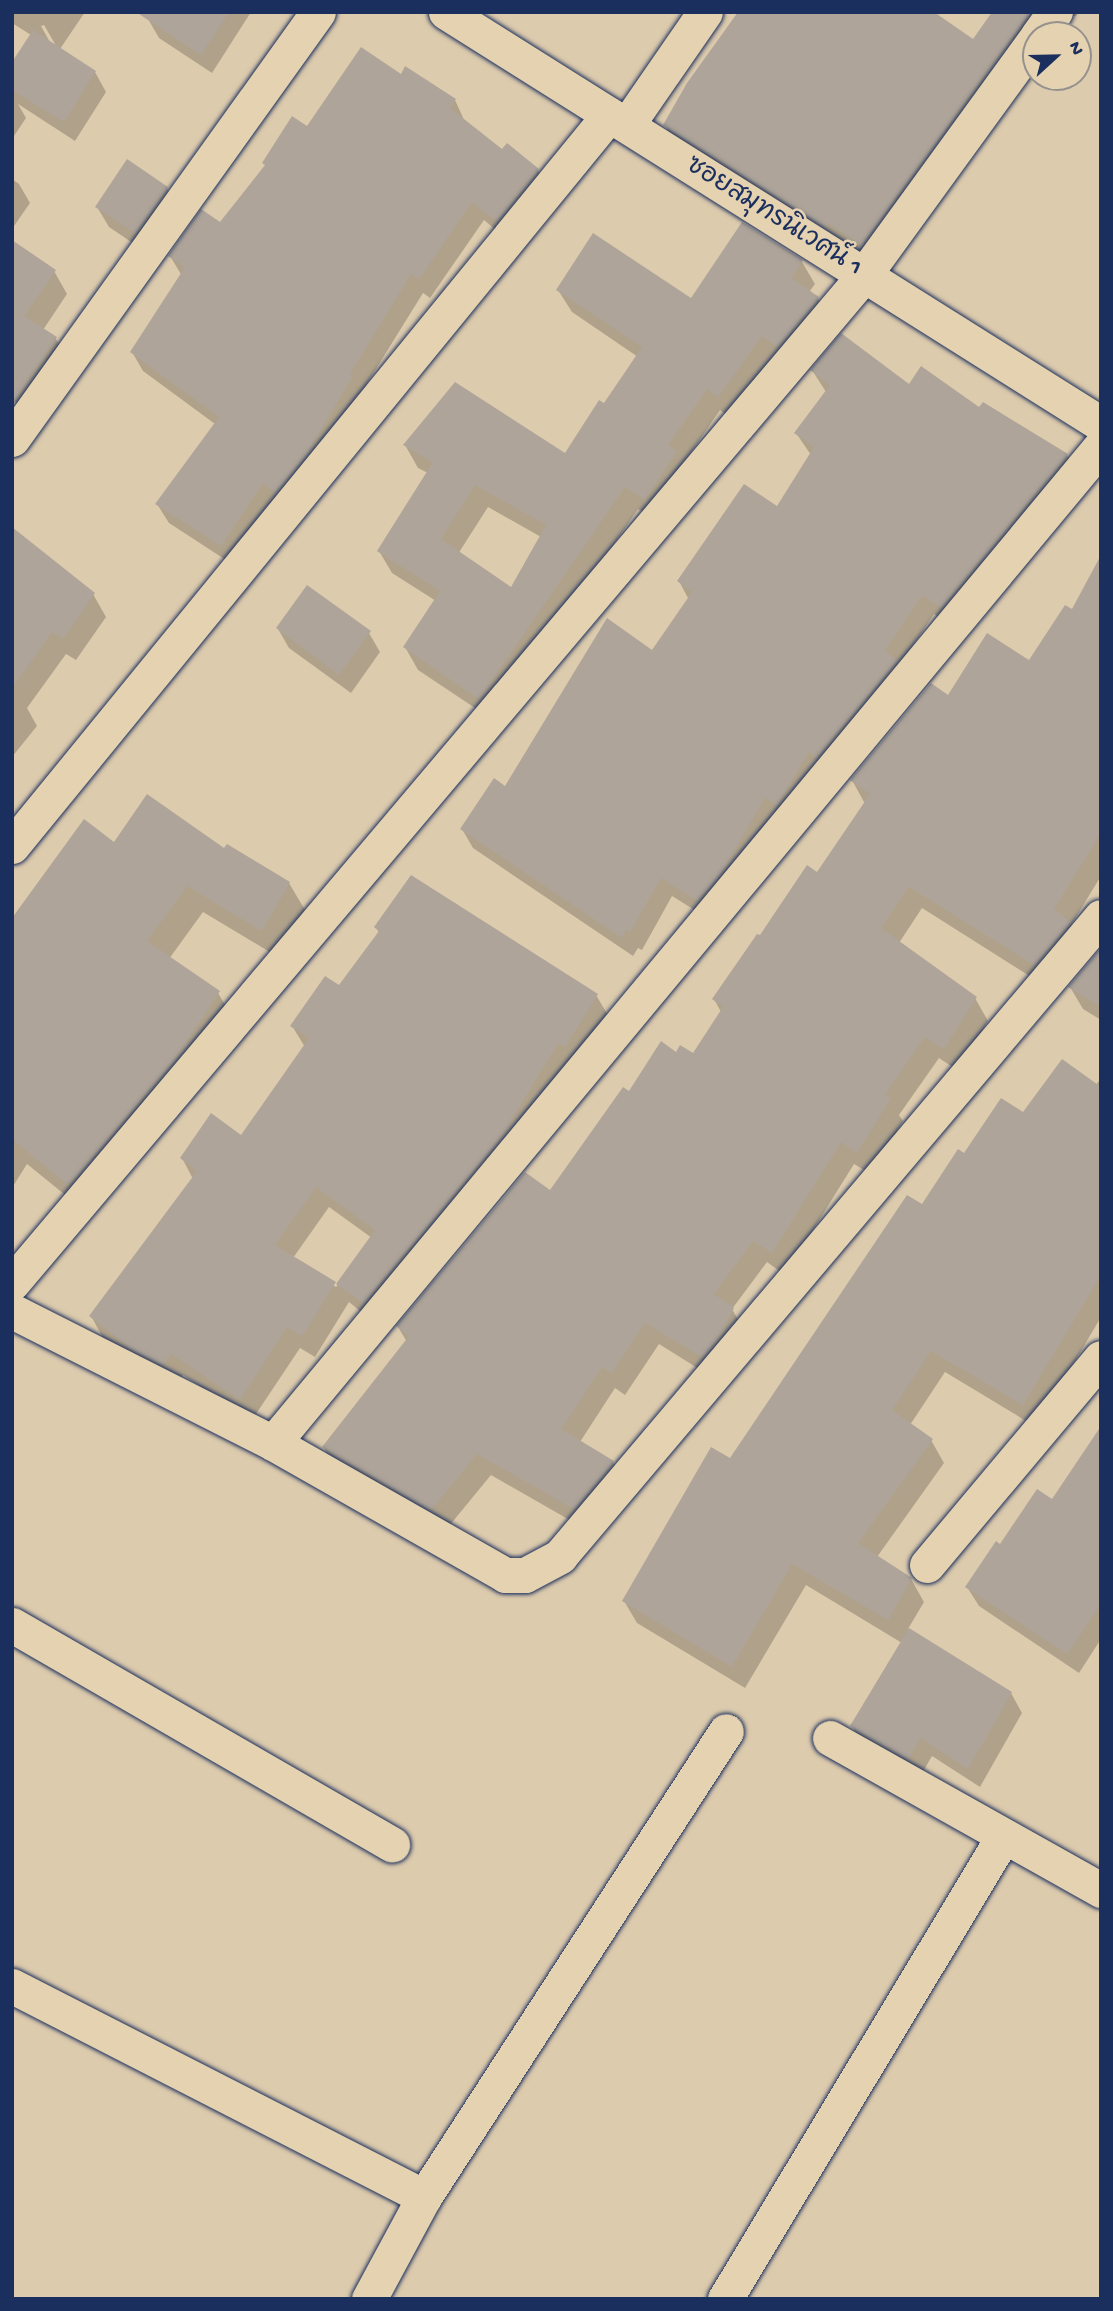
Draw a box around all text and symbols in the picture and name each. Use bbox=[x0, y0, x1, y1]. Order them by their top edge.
north arrow bbox=[1022, 21, 1092, 91]
text: N bbox=[1062, 39, 1088, 59]
street label: ซอยสมุทรนิเวศน์ 1 bbox=[679, 151, 867, 285]

